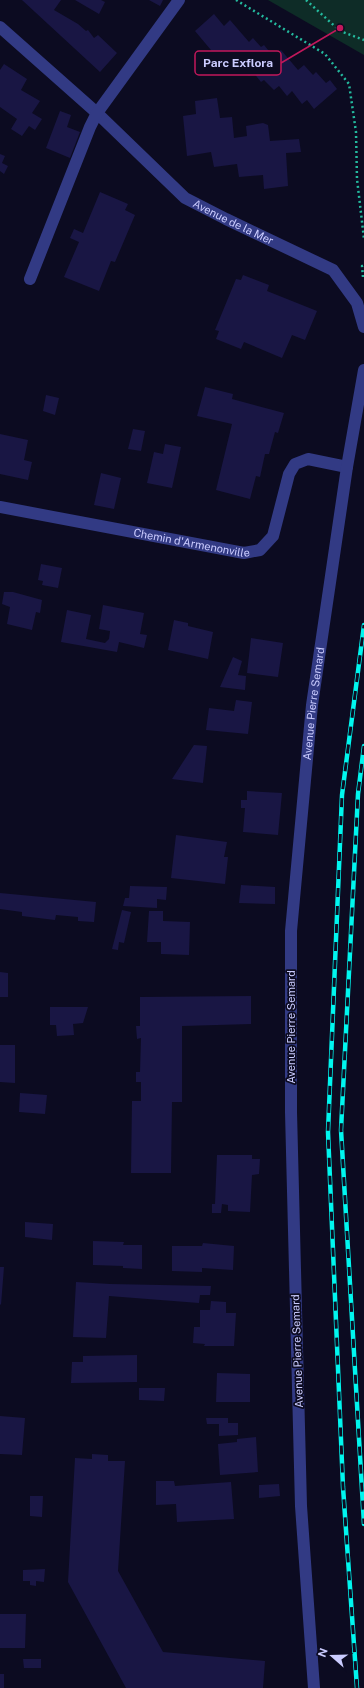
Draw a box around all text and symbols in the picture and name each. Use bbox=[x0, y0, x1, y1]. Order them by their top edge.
callout: Parc Exflora bbox=[195, 51, 281, 75]
text: Parc Exflora bbox=[203, 56, 273, 70]
street label: Avenue de la Mer bbox=[191, 197, 275, 247]
street label: Chemin d'Armenonville bbox=[133, 526, 251, 559]
street label: Avenue Pierre Semard bbox=[301, 646, 326, 761]
street label: Avenue Pierre Semard bbox=[285, 970, 297, 1084]
street label: Avenue Pierre Semard bbox=[289, 1294, 305, 1408]
north arrow bbox=[312, 1636, 352, 1676]
text: N bbox=[315, 1646, 330, 1659]

